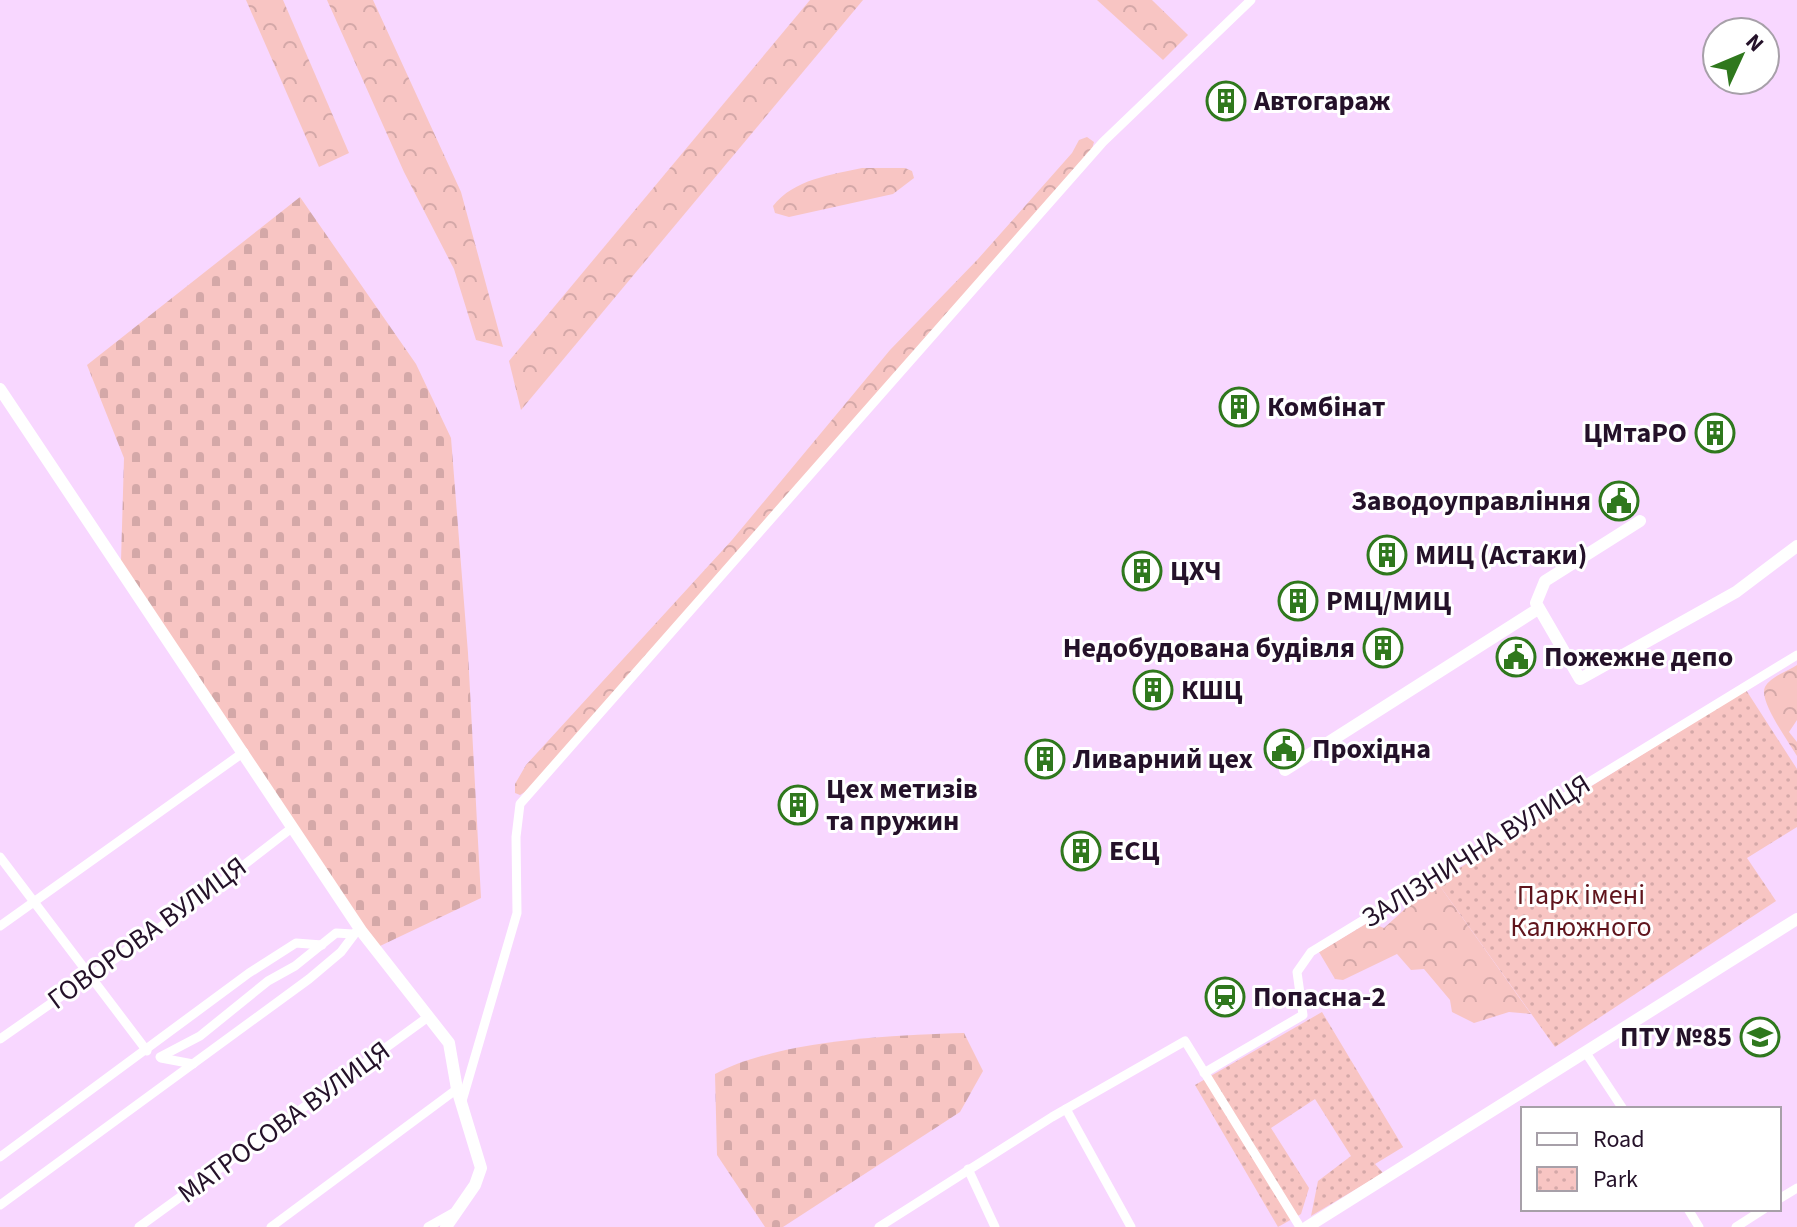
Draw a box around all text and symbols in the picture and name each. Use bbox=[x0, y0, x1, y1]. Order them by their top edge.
north arrow bbox=[1701, 16, 1781, 96]
text: N bbox=[1738, 26, 1771, 59]
building icon: Автогараж bbox=[1205, 80, 1247, 122]
place label: Автогараж bbox=[1253, 81, 1391, 121]
building icon: Комбінат bbox=[1218, 386, 1260, 428]
place label: Комбінат bbox=[1267, 387, 1386, 427]
building icon: ЦМтаРО bbox=[1694, 412, 1736, 454]
place label: ЦМтаРО bbox=[1583, 413, 1687, 453]
public building icon: Заводоуправління bbox=[1598, 480, 1640, 522]
place label: Заводоуправління bbox=[1351, 481, 1591, 521]
building icon: МИЦ (Астаки) bbox=[1366, 534, 1408, 576]
place label: МИЦ (Астаки) bbox=[1415, 535, 1587, 575]
building icon: ЦХЧ bbox=[1121, 550, 1163, 592]
place label: ЦХЧ bbox=[1170, 551, 1222, 591]
building icon: РМЦ/МИЦ bbox=[1277, 580, 1319, 622]
place label: РМЦ/МИЦ bbox=[1326, 581, 1452, 621]
building icon: Недобудована будівля bbox=[1362, 627, 1404, 669]
place label: Недобудована будівля bbox=[1063, 628, 1355, 668]
public building icon: Пожежне депо bbox=[1495, 636, 1537, 678]
place label: Пожежне депо bbox=[1544, 637, 1733, 677]
building icon: КШЦ bbox=[1132, 669, 1174, 711]
place label: КШЦ bbox=[1181, 670, 1243, 710]
public building icon: Прохідна bbox=[1263, 728, 1305, 770]
place label: Прохідна bbox=[1312, 729, 1431, 769]
building icon: Ливарний цех bbox=[1024, 738, 1066, 780]
place label: Ливарний цех bbox=[1072, 739, 1253, 779]
street label: ЗАЛІЗНИЧНА ВУЛИЦЯ bbox=[1354, 764, 1598, 938]
place label: Цех метизів та пружин bbox=[826, 769, 978, 841]
building icon: Цех метизів та пружин bbox=[777, 784, 819, 826]
building icon: ЕСЦ bbox=[1060, 830, 1102, 872]
place label: ЕСЦ bbox=[1109, 831, 1160, 871]
street label: ГОВОРОВА ВУЛИЦЯ bbox=[39, 847, 255, 1019]
park label: Парк імені Калюжного bbox=[1510, 875, 1652, 947]
station icon: Попасна-2 bbox=[1204, 976, 1246, 1018]
place label: Попасна-2 bbox=[1253, 977, 1386, 1017]
school or university icon: ПТУ №85 bbox=[1739, 1016, 1781, 1058]
place label: ПТУ №85 bbox=[1620, 1017, 1732, 1057]
street label: МАТРОСОВА ВУЛИЦЯ bbox=[169, 1031, 399, 1213]
legend bbox=[1521, 1107, 1781, 1211]
text: Road bbox=[1593, 1122, 1645, 1157]
text: Park bbox=[1593, 1162, 1638, 1197]

